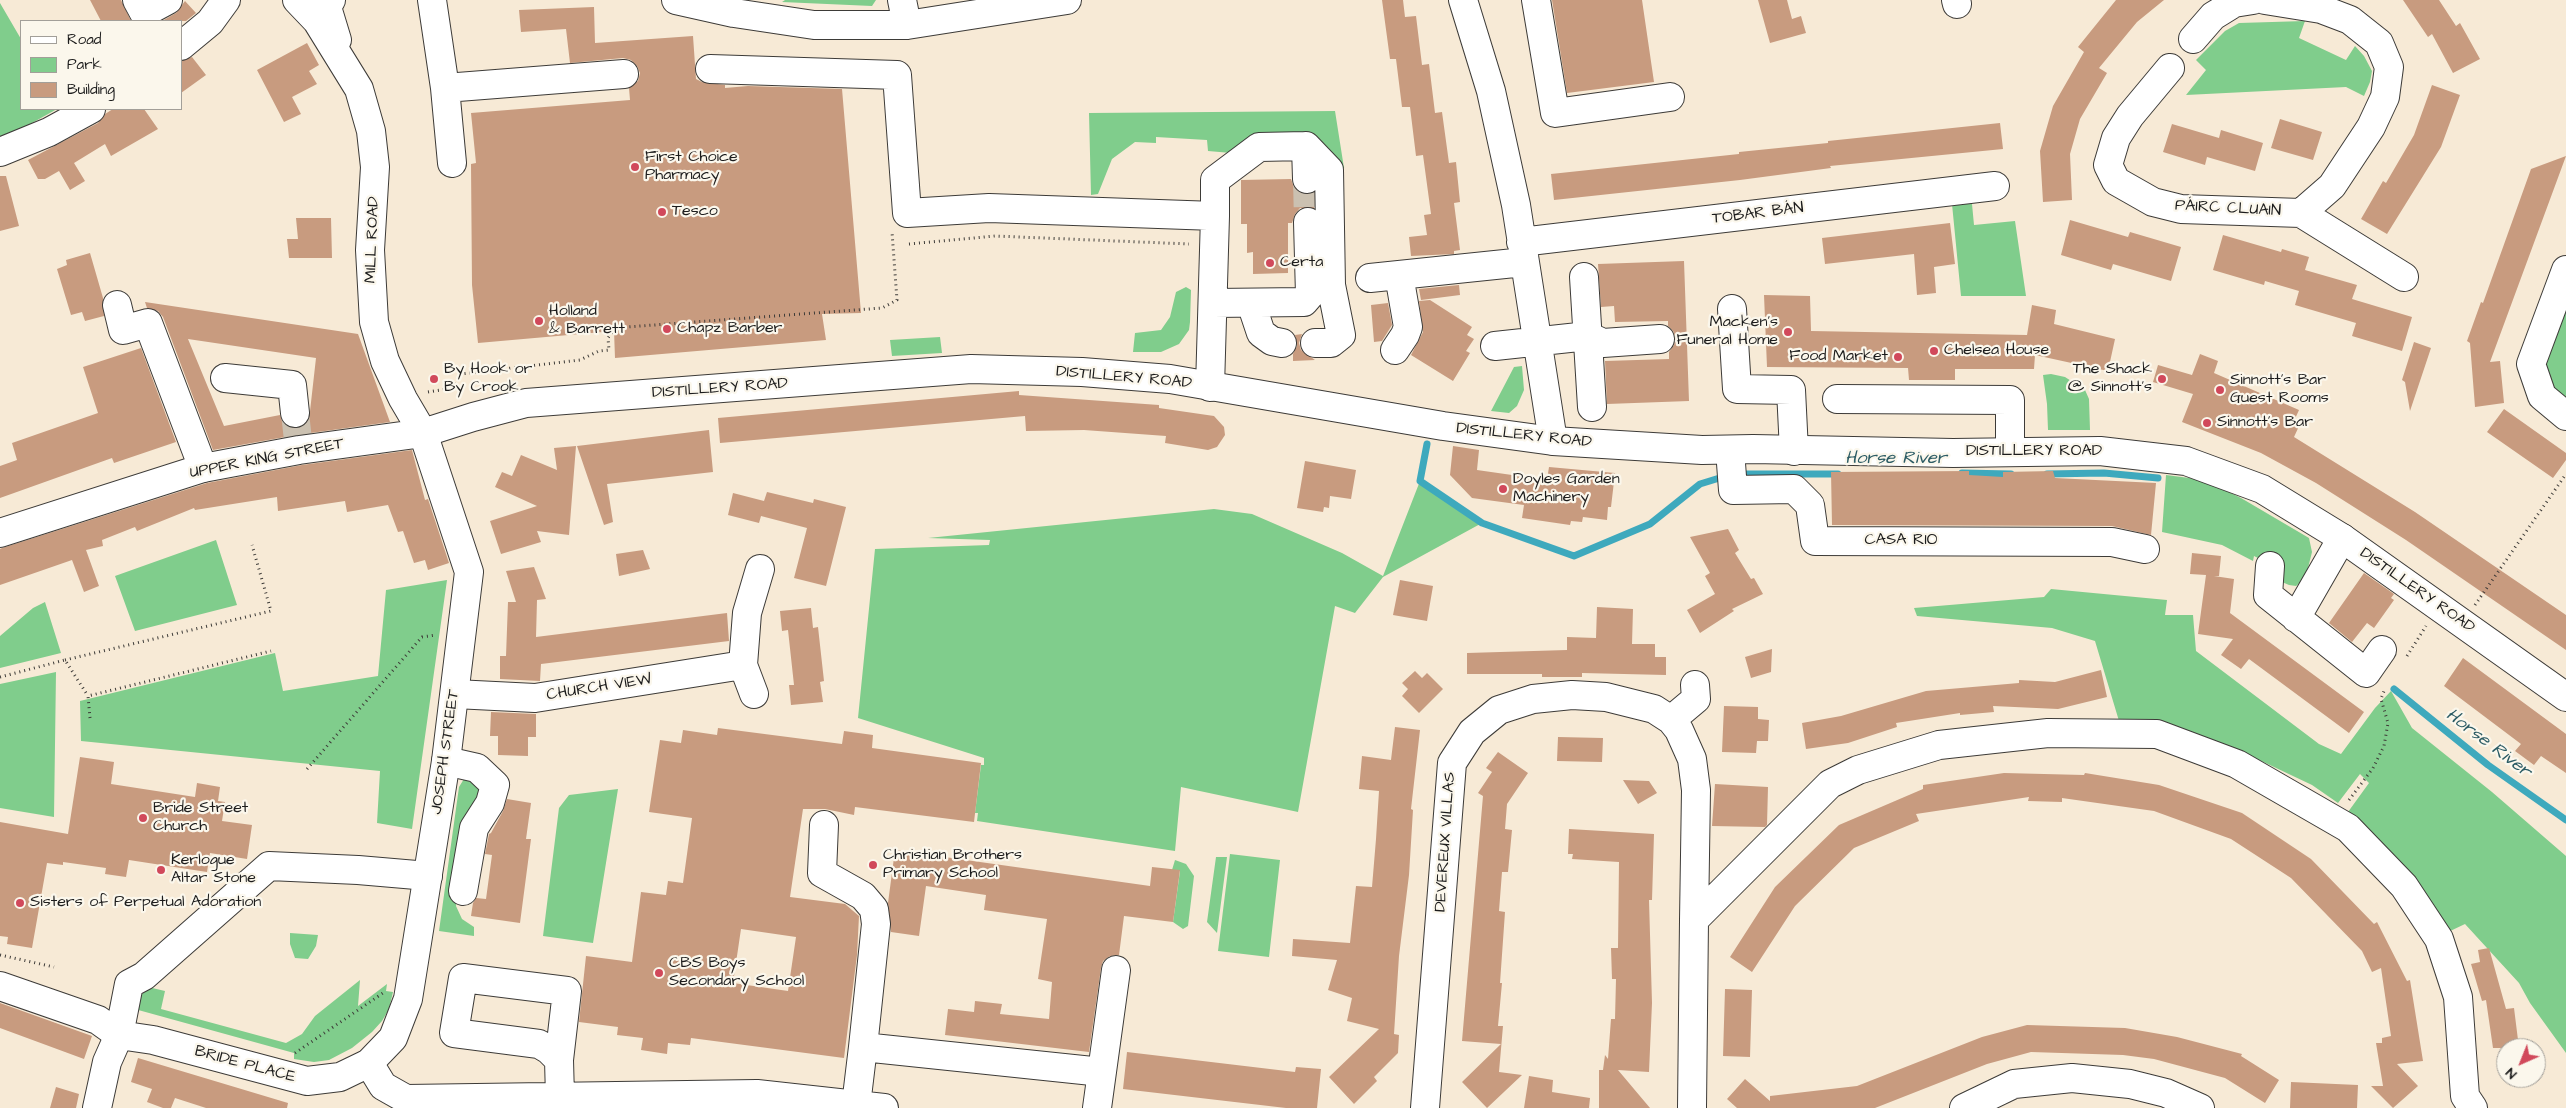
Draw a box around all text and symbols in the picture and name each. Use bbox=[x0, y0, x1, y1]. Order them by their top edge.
legend bbox=[20, 20, 182, 110]
text: Road bbox=[67, 29, 101, 50]
text: Park bbox=[67, 54, 102, 75]
text: Building bbox=[67, 79, 115, 100]
place label: First Choice Pharmacy bbox=[645, 148, 738, 186]
marker: First Choice Pharmacy bbox=[629, 161, 641, 173]
street label: MILL ROAD bbox=[362, 196, 384, 284]
street label: PÁIRC CLUAIN bbox=[2175, 197, 2281, 221]
street label: TOBAR BÁN bbox=[1711, 199, 1805, 229]
place label: Tesco bbox=[672, 202, 718, 222]
marker: Tesco bbox=[656, 206, 668, 218]
place label: Certa bbox=[1280, 253, 1323, 273]
marker: Certa bbox=[1264, 257, 1276, 269]
place label: Holland & Barrett bbox=[549, 302, 625, 340]
place label: Macken's Funeral Home bbox=[1676, 313, 1778, 351]
marker: Holland & Barrett bbox=[533, 315, 545, 327]
place label: Chapz Barber bbox=[677, 319, 782, 339]
marker: Chapz Barber bbox=[661, 323, 673, 335]
marker: Macken's Funeral Home bbox=[1782, 326, 1794, 338]
place label: Chelsea House bbox=[1944, 341, 2049, 361]
marker: Chelsea House bbox=[1928, 345, 1940, 357]
place label: Food Market bbox=[1789, 347, 1888, 367]
marker: Food Market bbox=[1892, 351, 1904, 363]
place label: By Hook or By Crook bbox=[444, 360, 532, 398]
place label: The Shack @ Sinnott's bbox=[2068, 360, 2152, 398]
street label: DISTILLERY ROAD bbox=[1055, 363, 1193, 393]
place label: Sinnott's Bar Guest Rooms bbox=[2230, 371, 2329, 409]
marker: By Hook or By Crook bbox=[428, 373, 440, 385]
marker: The Shack @ Sinnott's bbox=[2156, 373, 2168, 385]
street label: DISTILLERY ROAD bbox=[651, 375, 789, 403]
marker: Sinnott's Bar Guest Rooms bbox=[2214, 384, 2226, 396]
place label: Sinnott's Bar bbox=[2217, 413, 2313, 433]
marker: Sinnott's Bar bbox=[2201, 417, 2213, 429]
street label: DISTILLERY ROAD bbox=[1455, 419, 1593, 453]
street label: UPPER KING STREET bbox=[188, 435, 346, 483]
street label: DISTILLERY ROAD bbox=[1966, 442, 2102, 462]
water label: Horse River bbox=[1845, 448, 1947, 470]
place label: Doyles Garden Machinery bbox=[1513, 470, 1620, 508]
marker: Doyles Garden Machinery bbox=[1497, 483, 1509, 495]
street label: CASA RIO bbox=[1864, 531, 1938, 551]
street label: DISTILLERY ROAD bbox=[2356, 544, 2478, 638]
street label: CHURCH VIEW bbox=[545, 670, 653, 706]
street label: JOSEPH STREET bbox=[428, 688, 464, 816]
water label: Horse River bbox=[2441, 705, 2535, 783]
street label: DEVEREUX VILLAS bbox=[1432, 771, 1460, 913]
place label: Bride Street Church bbox=[153, 799, 248, 837]
marker: Bride Street Church bbox=[137, 812, 149, 824]
place label: Christian Brothers Primary School bbox=[883, 846, 1022, 884]
place label: Kerlogue Altar Stone bbox=[171, 851, 256, 889]
marker: Christian Brothers Primary School bbox=[867, 859, 879, 871]
marker: Kerlogue Altar Stone bbox=[155, 864, 167, 876]
place label: Sisters of Perpetual Adoration bbox=[30, 893, 261, 913]
marker: Sisters of Perpetual Adoration bbox=[14, 897, 26, 909]
place label: CBS Boys Secondary School bbox=[669, 954, 804, 992]
marker: CBS Boys Secondary School bbox=[653, 967, 665, 979]
north arrow bbox=[2496, 1038, 2546, 1088]
street label: BRIDE PLACE bbox=[192, 1042, 298, 1088]
text: N bbox=[2501, 1063, 2521, 1083]

